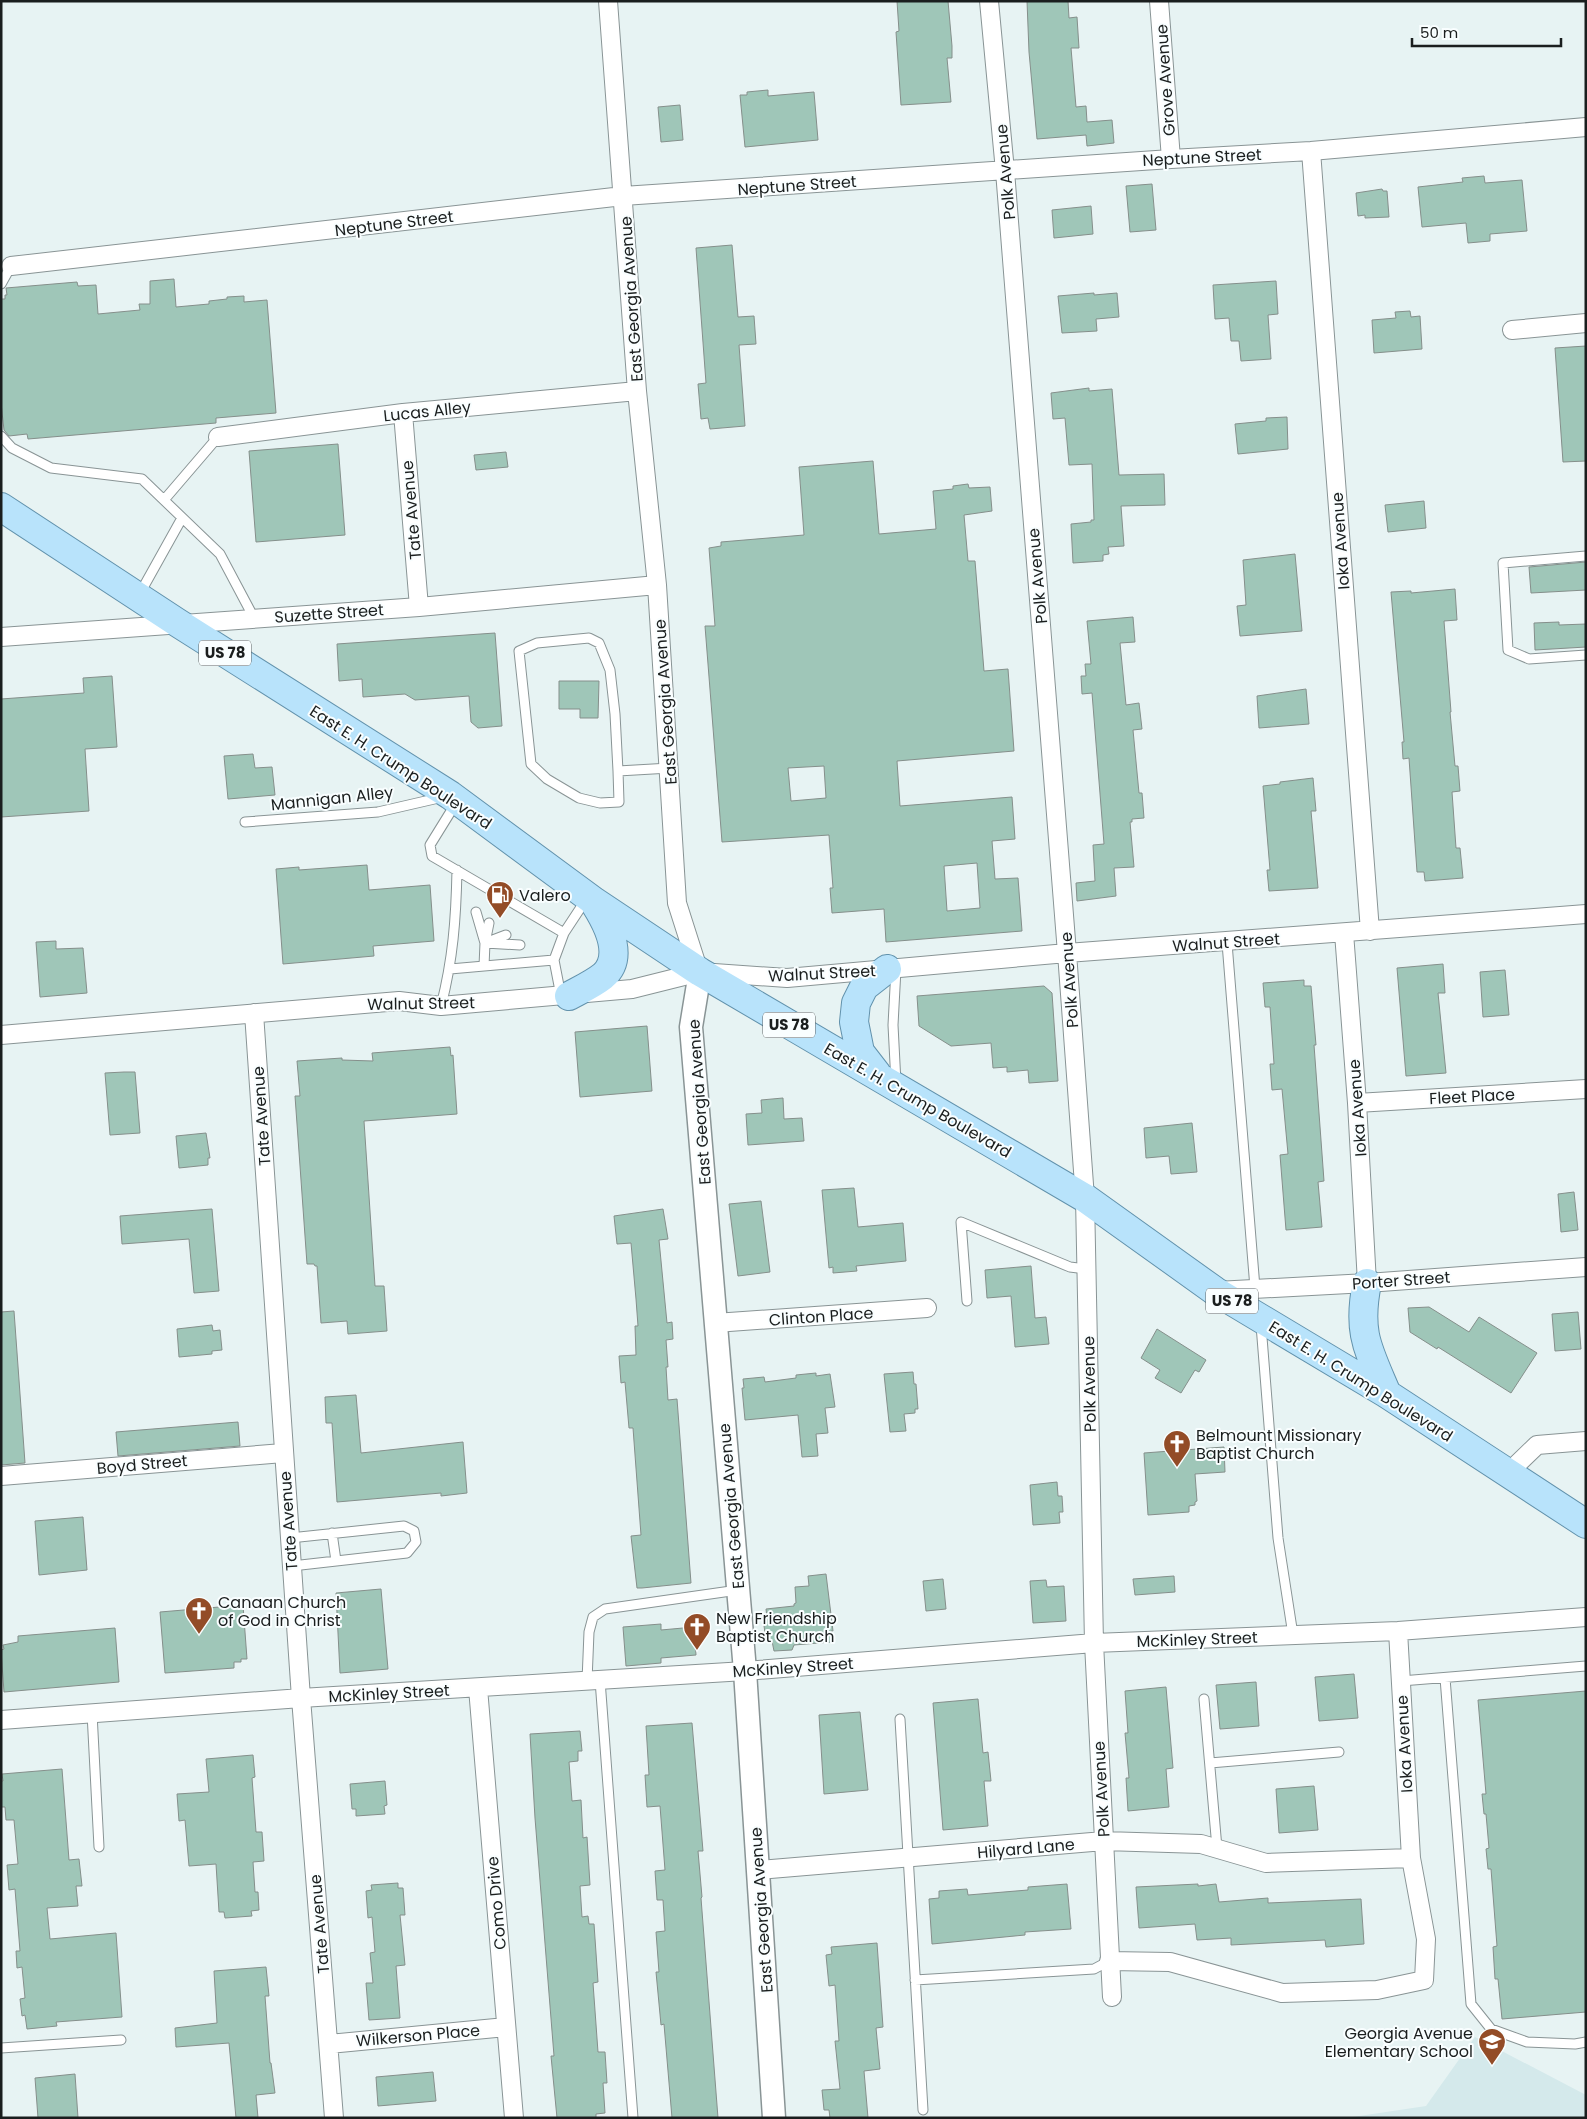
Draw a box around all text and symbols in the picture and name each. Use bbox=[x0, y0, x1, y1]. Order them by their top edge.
scale bar bbox=[1412, 15, 1561, 47]
text: 50 m bbox=[1420, 22, 1458, 43]
street label: Grove Avenue bbox=[1150, 23, 1181, 137]
street label: Polk Avenue bbox=[990, 123, 1021, 221]
street label: Neptune Street bbox=[1142, 143, 1262, 172]
street label: Neptune Street bbox=[737, 170, 858, 201]
street label: Neptune Street bbox=[333, 205, 455, 242]
street label: East Georgia Avenue bbox=[614, 215, 649, 383]
street label: Lucas Alley bbox=[382, 395, 472, 428]
street label: Tate Avenue bbox=[396, 459, 427, 561]
street label: Ioka Avenue bbox=[1326, 491, 1355, 590]
street label: Polk Avenue bbox=[1022, 527, 1053, 625]
street label: Suzette Street bbox=[274, 598, 385, 629]
street label: East Georgia Avenue bbox=[648, 618, 683, 786]
road number: US 78 bbox=[199, 640, 251, 666]
street label: East E. H. Crump Boulevard bbox=[305, 700, 496, 835]
street label: Mannigan Alley bbox=[270, 781, 394, 816]
fuel station icon: Valero bbox=[485, 880, 515, 919]
place label: Valero bbox=[519, 884, 571, 907]
street label: Walnut Street bbox=[1171, 927, 1281, 958]
street label: Polk Avenue bbox=[1055, 931, 1084, 1029]
street label: Walnut Street bbox=[768, 959, 877, 988]
street label: Walnut Street bbox=[367, 991, 475, 1016]
road number: US 78 bbox=[763, 1012, 815, 1038]
street label: East Georgia Avenue bbox=[682, 1018, 717, 1186]
street label: East E. H. Crump Boulevard bbox=[820, 1037, 1016, 1164]
street label: Ioka Avenue bbox=[1343, 1058, 1372, 1157]
street label: Tate Avenue bbox=[247, 1065, 276, 1166]
street label: Fleet Place bbox=[1429, 1083, 1515, 1110]
street label: Porter Street bbox=[1351, 1266, 1451, 1295]
road number: US 78 bbox=[1206, 1288, 1258, 1314]
street label: Clinton Place bbox=[768, 1301, 874, 1332]
street label: East E. H. Crump Boulevard bbox=[1264, 1315, 1457, 1448]
street label: Polk Avenue bbox=[1077, 1336, 1102, 1432]
street label: East Georgia Avenue bbox=[713, 1422, 750, 1590]
place label: Belmount Missionary Baptist Church bbox=[1196, 1424, 1362, 1465]
church icon: Belmount Missionary Baptist Church bbox=[1162, 1429, 1192, 1468]
street label: Boyd Street bbox=[96, 1449, 189, 1480]
street label: Tate Avenue bbox=[274, 1470, 303, 1571]
place label: Canaan Church of God in Christ bbox=[218, 1591, 346, 1632]
church icon: Canaan Church of God in Christ bbox=[184, 1596, 214, 1635]
place label: New Friendship Baptist Church bbox=[716, 1607, 837, 1648]
church icon: New Friendship Baptist Church bbox=[682, 1612, 712, 1651]
street label: McKinley Street bbox=[1136, 1626, 1258, 1653]
street label: McKinley Street bbox=[732, 1652, 854, 1683]
street label: McKinley Street bbox=[328, 1679, 450, 1708]
street label: Ioka Avenue bbox=[1390, 1695, 1419, 1793]
street label: Polk Avenue bbox=[1087, 1740, 1115, 1838]
street label: East Georgia Avenue bbox=[744, 1826, 779, 1994]
street label: Hilyard Lane bbox=[976, 1833, 1076, 1864]
street label: Como Drive bbox=[481, 1855, 512, 1951]
street label: Tate Avenue bbox=[304, 1873, 335, 1975]
street label: Wilkerson Place bbox=[355, 2019, 481, 2052]
place label: Georgia Avenue Elementary School bbox=[1325, 2022, 1473, 2063]
school or university icon: Georgia Avenue Elementary School bbox=[1477, 2027, 1507, 2066]

